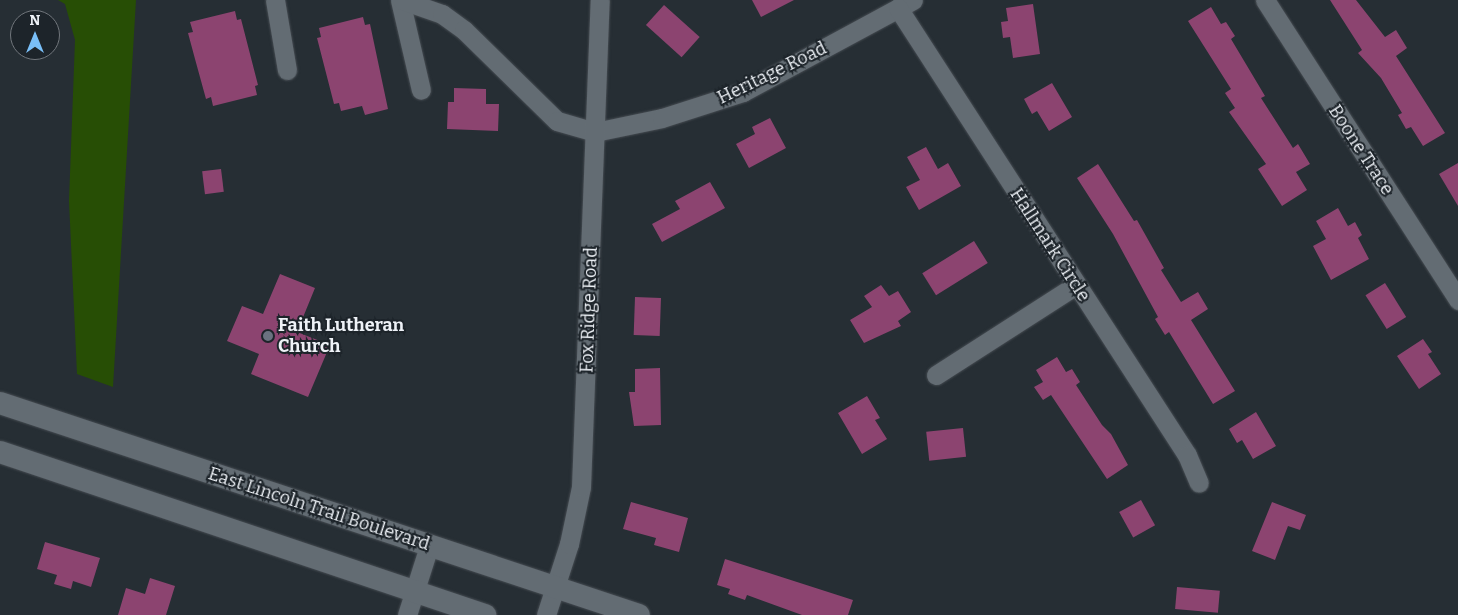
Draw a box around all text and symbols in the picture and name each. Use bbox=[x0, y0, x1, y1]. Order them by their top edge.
north arrow bbox=[10, 10, 60, 60]
text: N bbox=[30, 12, 40, 29]
street label: Heritage Road bbox=[714, 37, 830, 109]
street label: Boone Trace bbox=[1324, 101, 1398, 199]
street label: Hallmark Circle bbox=[1005, 184, 1095, 306]
street label: Fox Ridge Road bbox=[576, 247, 602, 373]
place label: Faith Lutheran Church bbox=[278, 315, 404, 358]
marker: Faith Lutheran Church bbox=[262, 330, 274, 342]
street label: East Lincoln Trail Boulevard bbox=[206, 463, 432, 555]

